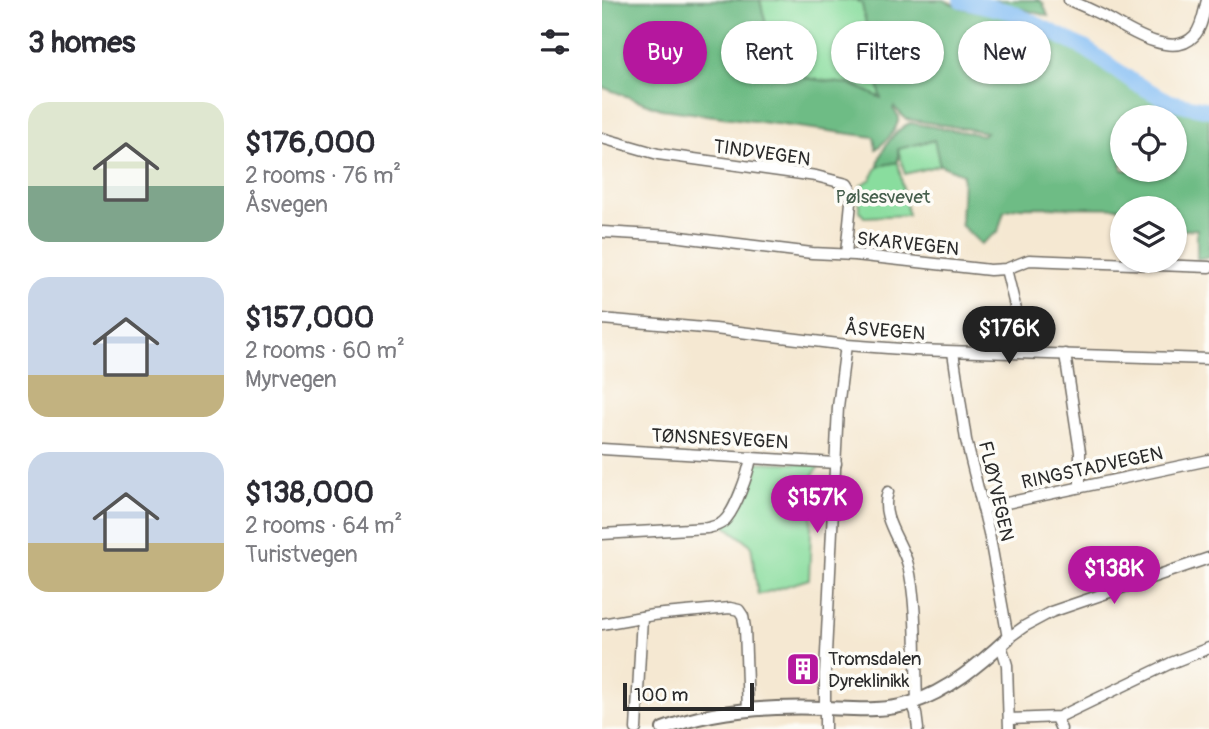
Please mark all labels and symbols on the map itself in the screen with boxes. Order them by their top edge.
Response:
street label: TINDVEGEN [712,134,812,172]
park label: Pølsesvevet [835,185,931,209]
street label: SKARVEGEN [856,227,960,261]
pin: $176K [960,306,1058,366]
street label: ÅSVEGEN [844,316,926,346]
street label: TØNSNESVEGEN [651,423,789,455]
street label: FLØYVEGEN [973,439,1019,544]
street label: RINGSTADVEGEN [1019,441,1165,495]
pin: $157K [768,476,866,535]
pin: $138K [1065,546,1163,606]
place label: Tromsdalen Dyreklinikk [828,647,922,693]
building icon: Tromsdalen Dyreklinikk [784,650,822,688]
scale bar [623,680,754,712]

